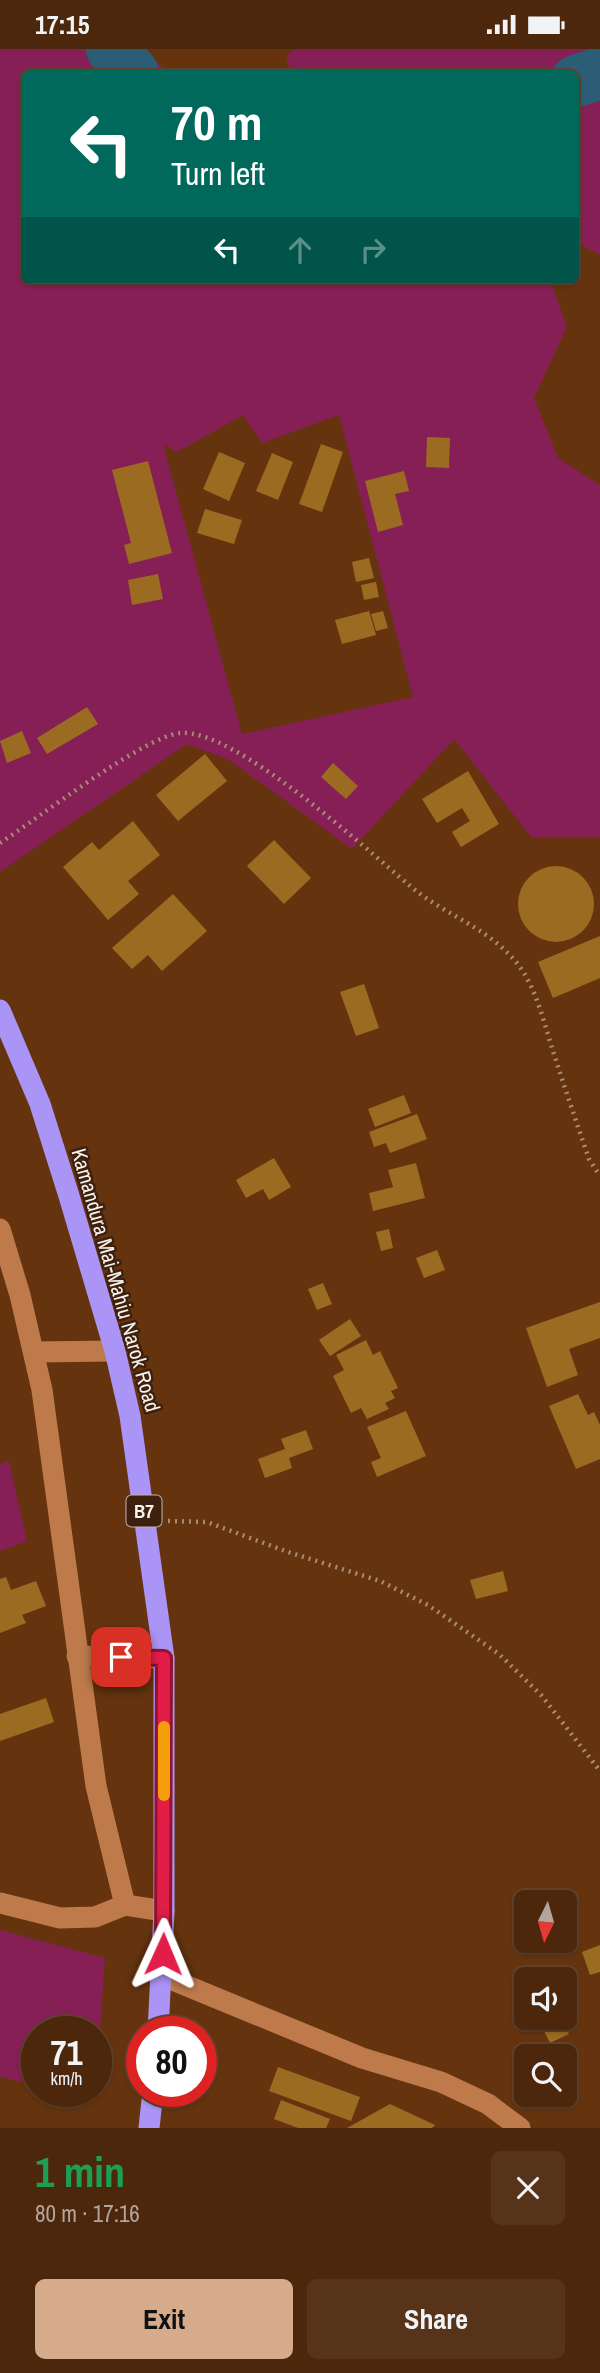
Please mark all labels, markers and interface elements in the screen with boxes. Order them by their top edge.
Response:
text: 17:15 [35,7,90,42]
text: 70 m [171,89,263,155]
icon: left [56,98,147,189]
text: Turn left [171,152,265,195]
icon: left [208,231,246,269]
icon: ahead [281,231,319,269]
icon: right [354,231,392,269]
street label: Kamandura Mai-Mahiu Narok Road [64,1145,168,1415]
road number: B7 [127,1495,162,1527]
pin [91,1627,151,1687]
icon: arrive [102,1638,140,1676]
north arrow [514,1890,578,1953]
map controls [514,1890,577,2107]
position arrow [126,1917,200,1991]
button: sound [514,1967,577,2030]
speed limit sign: 80 [126,2016,217,2107]
text: 71 [51,2029,82,2076]
button: search [514,2044,577,2107]
text: km/h [51,2066,83,2091]
text: 1 min [35,2144,125,2200]
button: close [491,2151,565,2225]
text: 80 m · 17:16 [35,2198,140,2229]
button: Exit [35,2279,293,2359]
button: Share [307,2279,565,2359]

